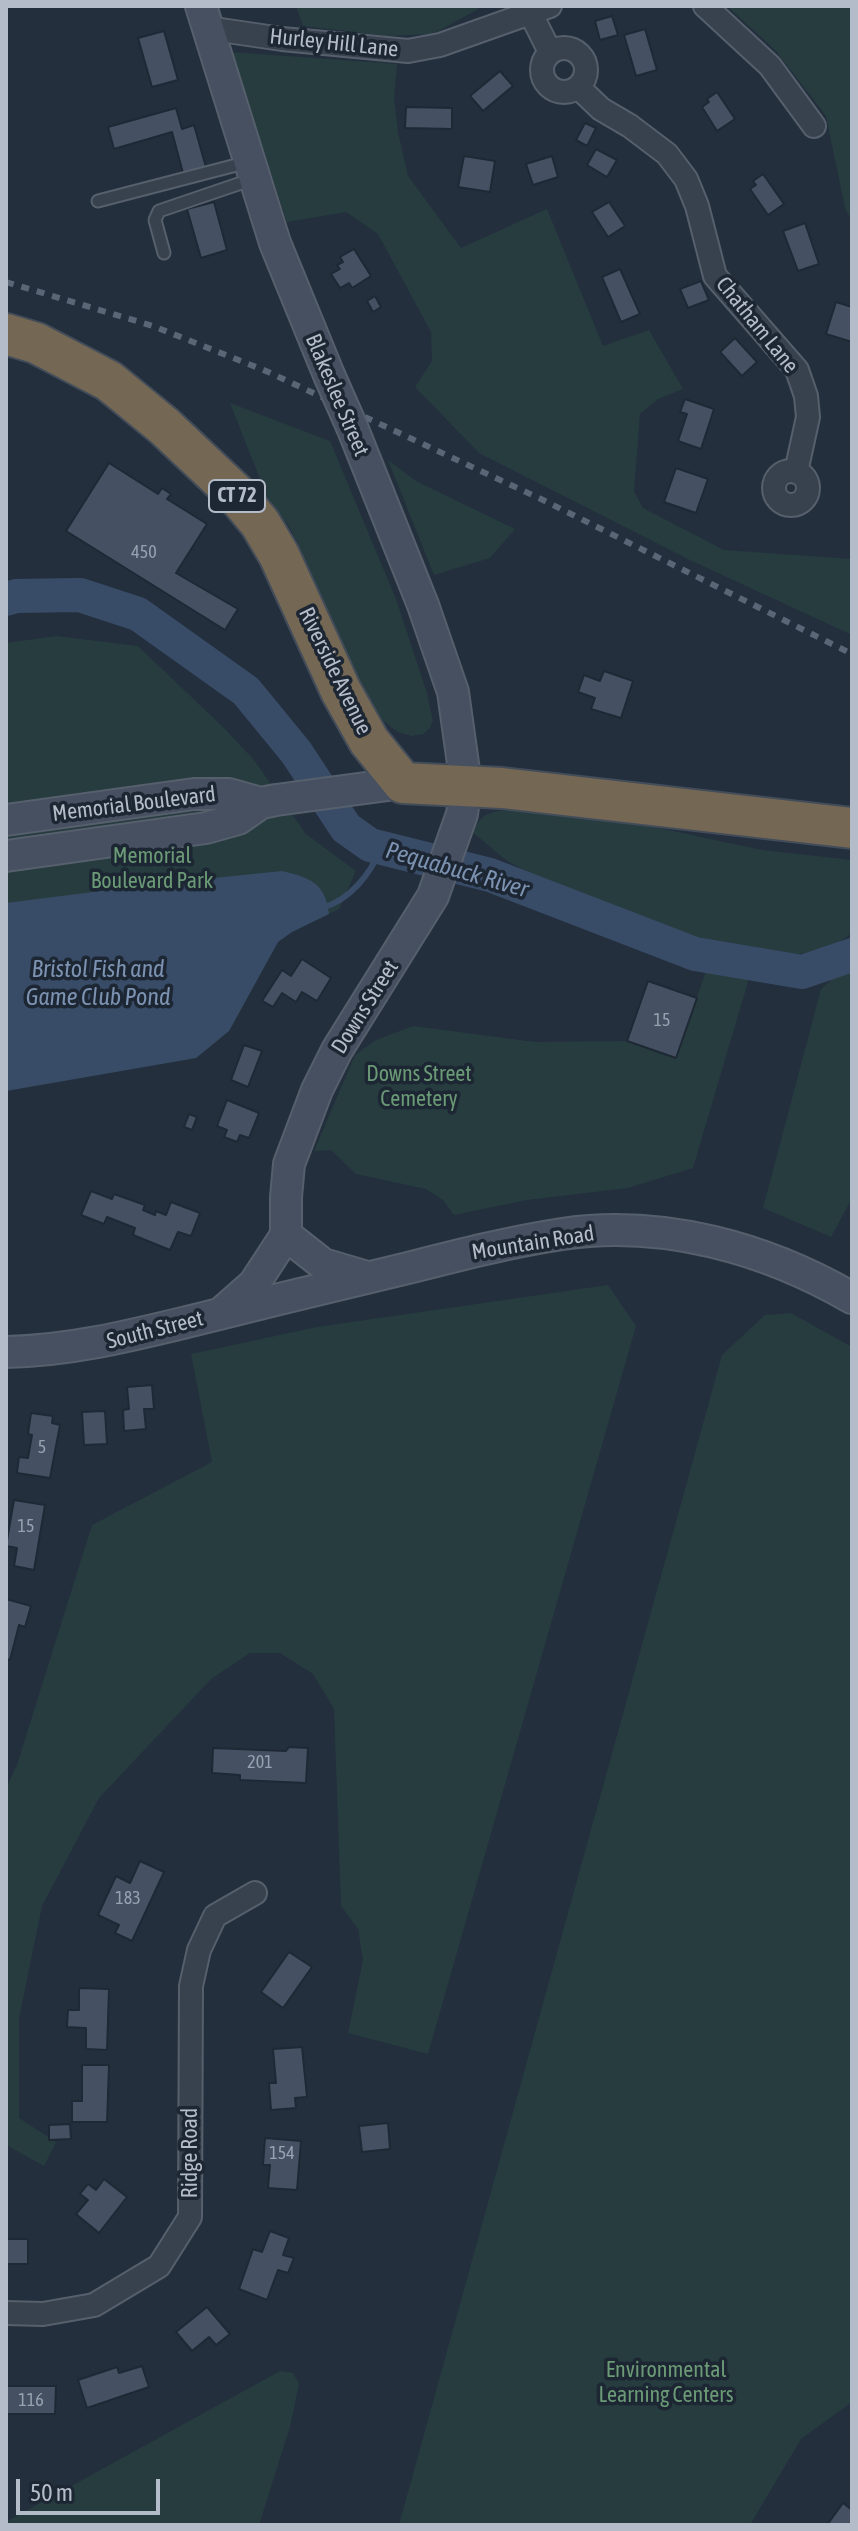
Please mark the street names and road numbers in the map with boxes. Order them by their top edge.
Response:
street label: Hurley Hill Lane [268,23,400,63]
street label: Chatham Lane [710,272,804,378]
street label: Blakeslee Street [299,330,375,460]
road number: CT 72 [209,480,265,512]
street label: Riverside Avenue [293,603,377,739]
street label: Memorial Boulevard [51,781,217,827]
street label: Downs Street [326,955,404,1059]
street label: Mountain Road [470,1220,596,1266]
street label: South Street [104,1305,206,1355]
street label: Ridge Road [177,2108,203,2198]

